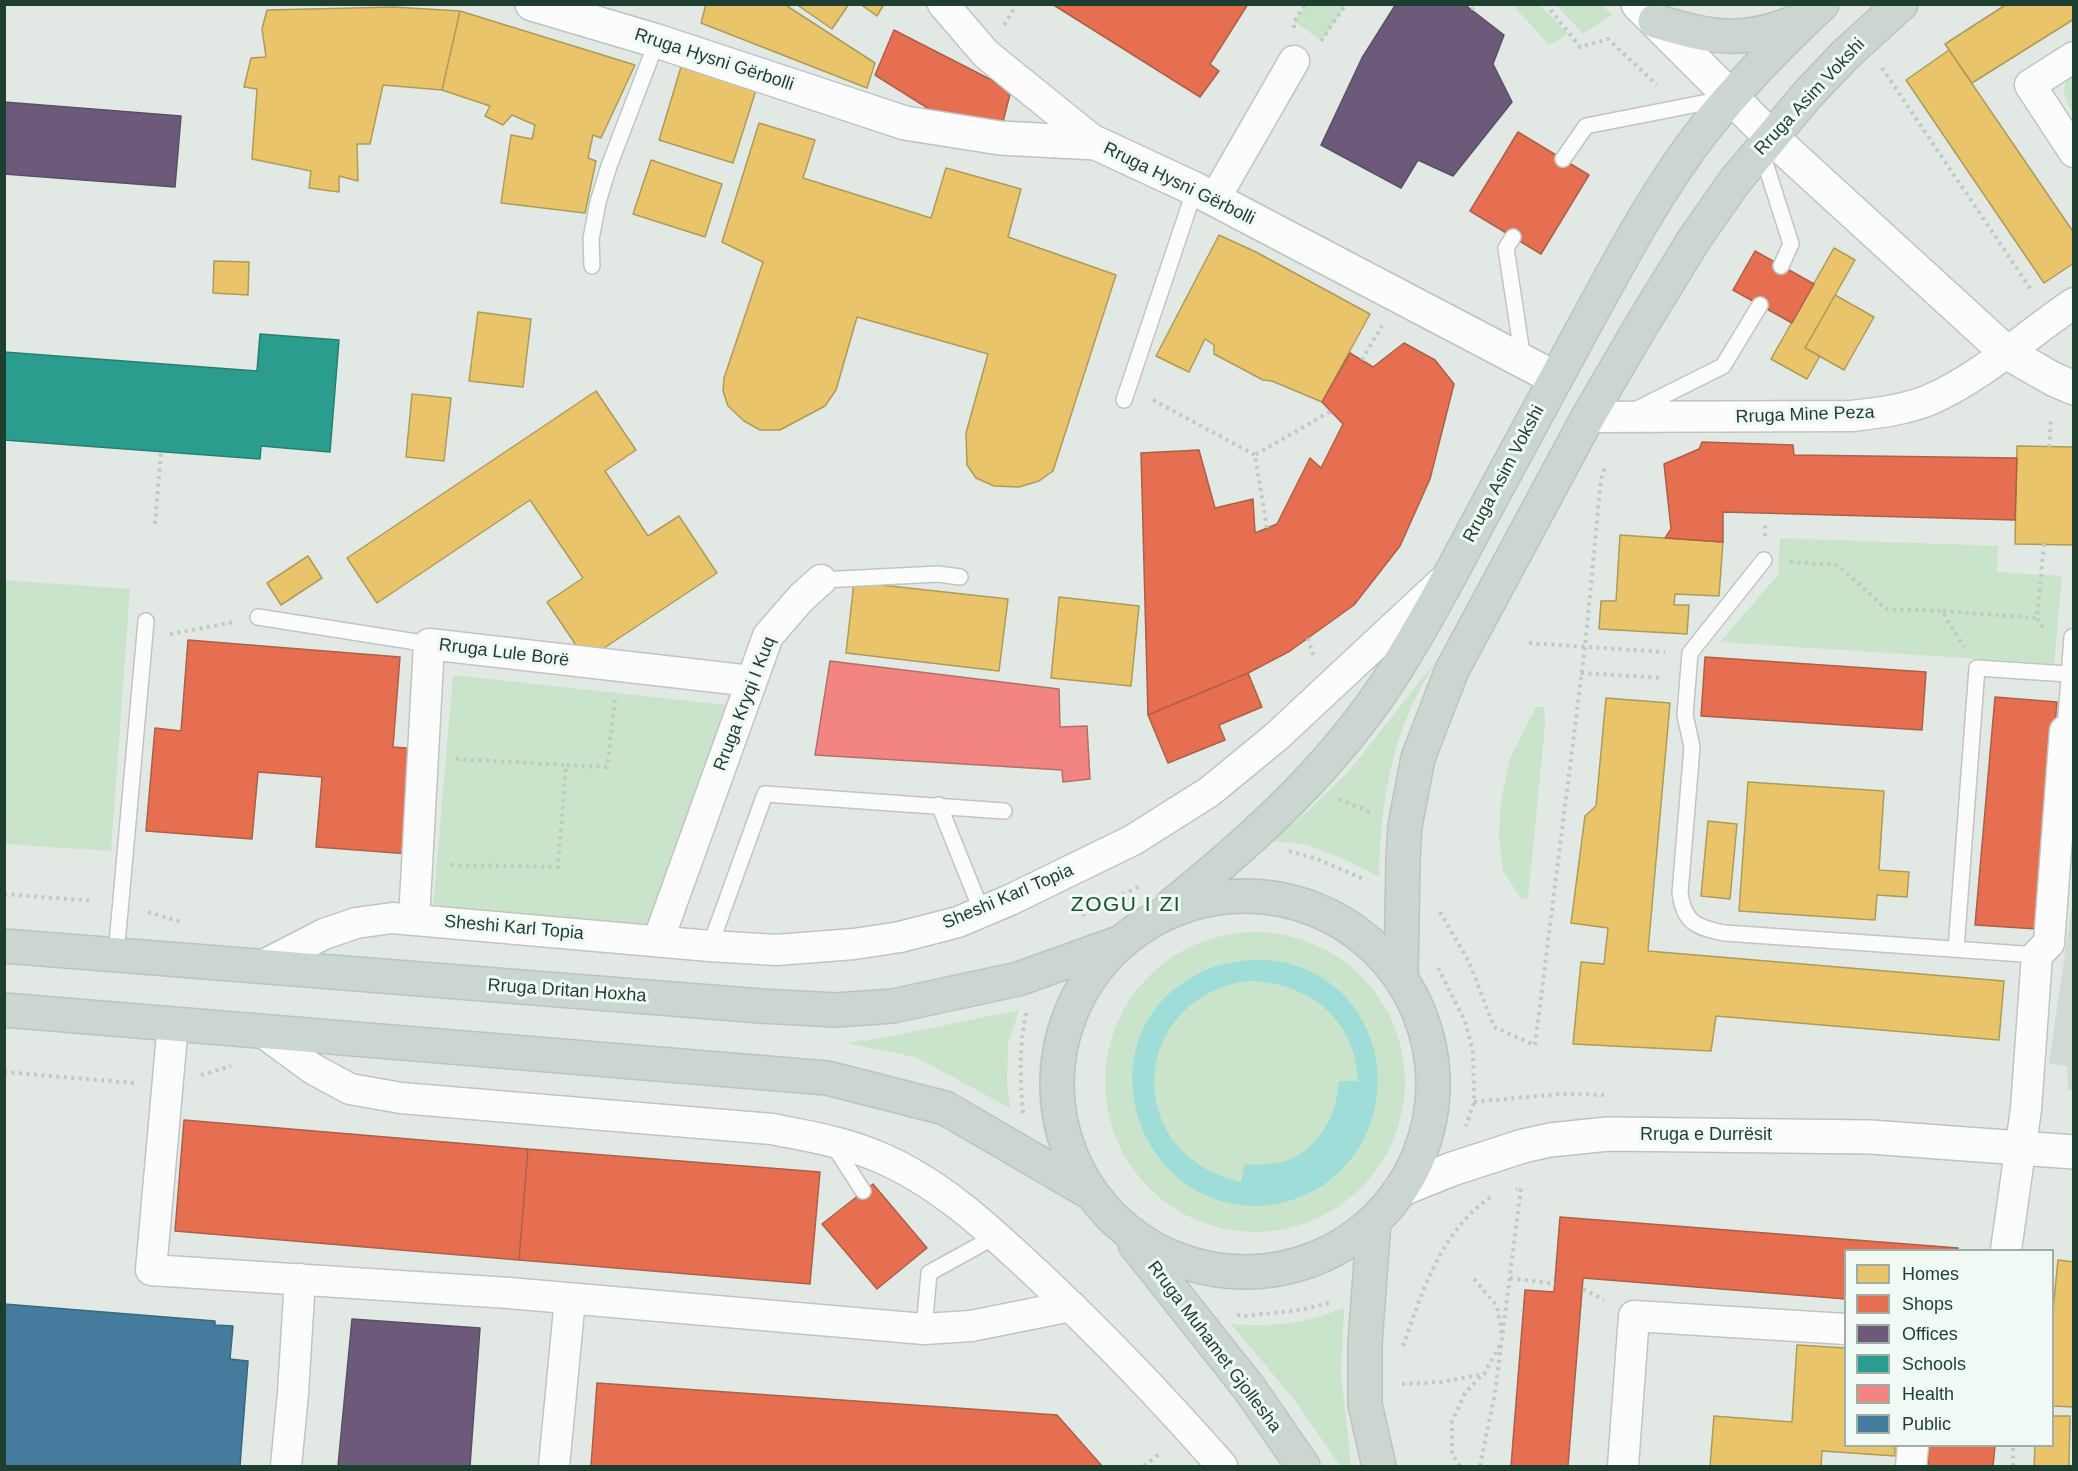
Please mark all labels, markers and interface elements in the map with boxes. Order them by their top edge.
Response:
street label: Rruga Hysni Gërbolli [632,24,796,96]
street label: Rruga Asim Vokshi [1750,34,1870,160]
street label: Rruga Hysni Gërbolli [1100,138,1258,230]
street label: Rruga Asim Vokshi [1459,402,1549,546]
street label: Rruga Mine Peza [1735,402,1875,428]
street label: Rruga Lule Borë [438,634,570,672]
street label: Rruga Kryqi I Kuq [709,634,781,774]
street label: Sheshi Karl Topia [939,860,1077,934]
district label: ZOGU I ZI [1071,892,1181,918]
street label: Sheshi Karl Topia [443,911,585,945]
street label: Rruga Dritan Hoxha [487,975,647,1007]
street label: Rruga e Durrësit [1640,1124,1772,1146]
legend [1844,1249,2054,1447]
street label: Rruga Muhamet Gjollesha [1142,1257,1286,1437]
text: Homes [1902,1264,1959,1284]
text: Shops [1902,1294,1953,1314]
text: Offices [1902,1324,1958,1344]
text: Schools [1902,1354,1966,1374]
text: Health [1902,1384,1954,1404]
text: Public [1902,1414,1951,1434]

